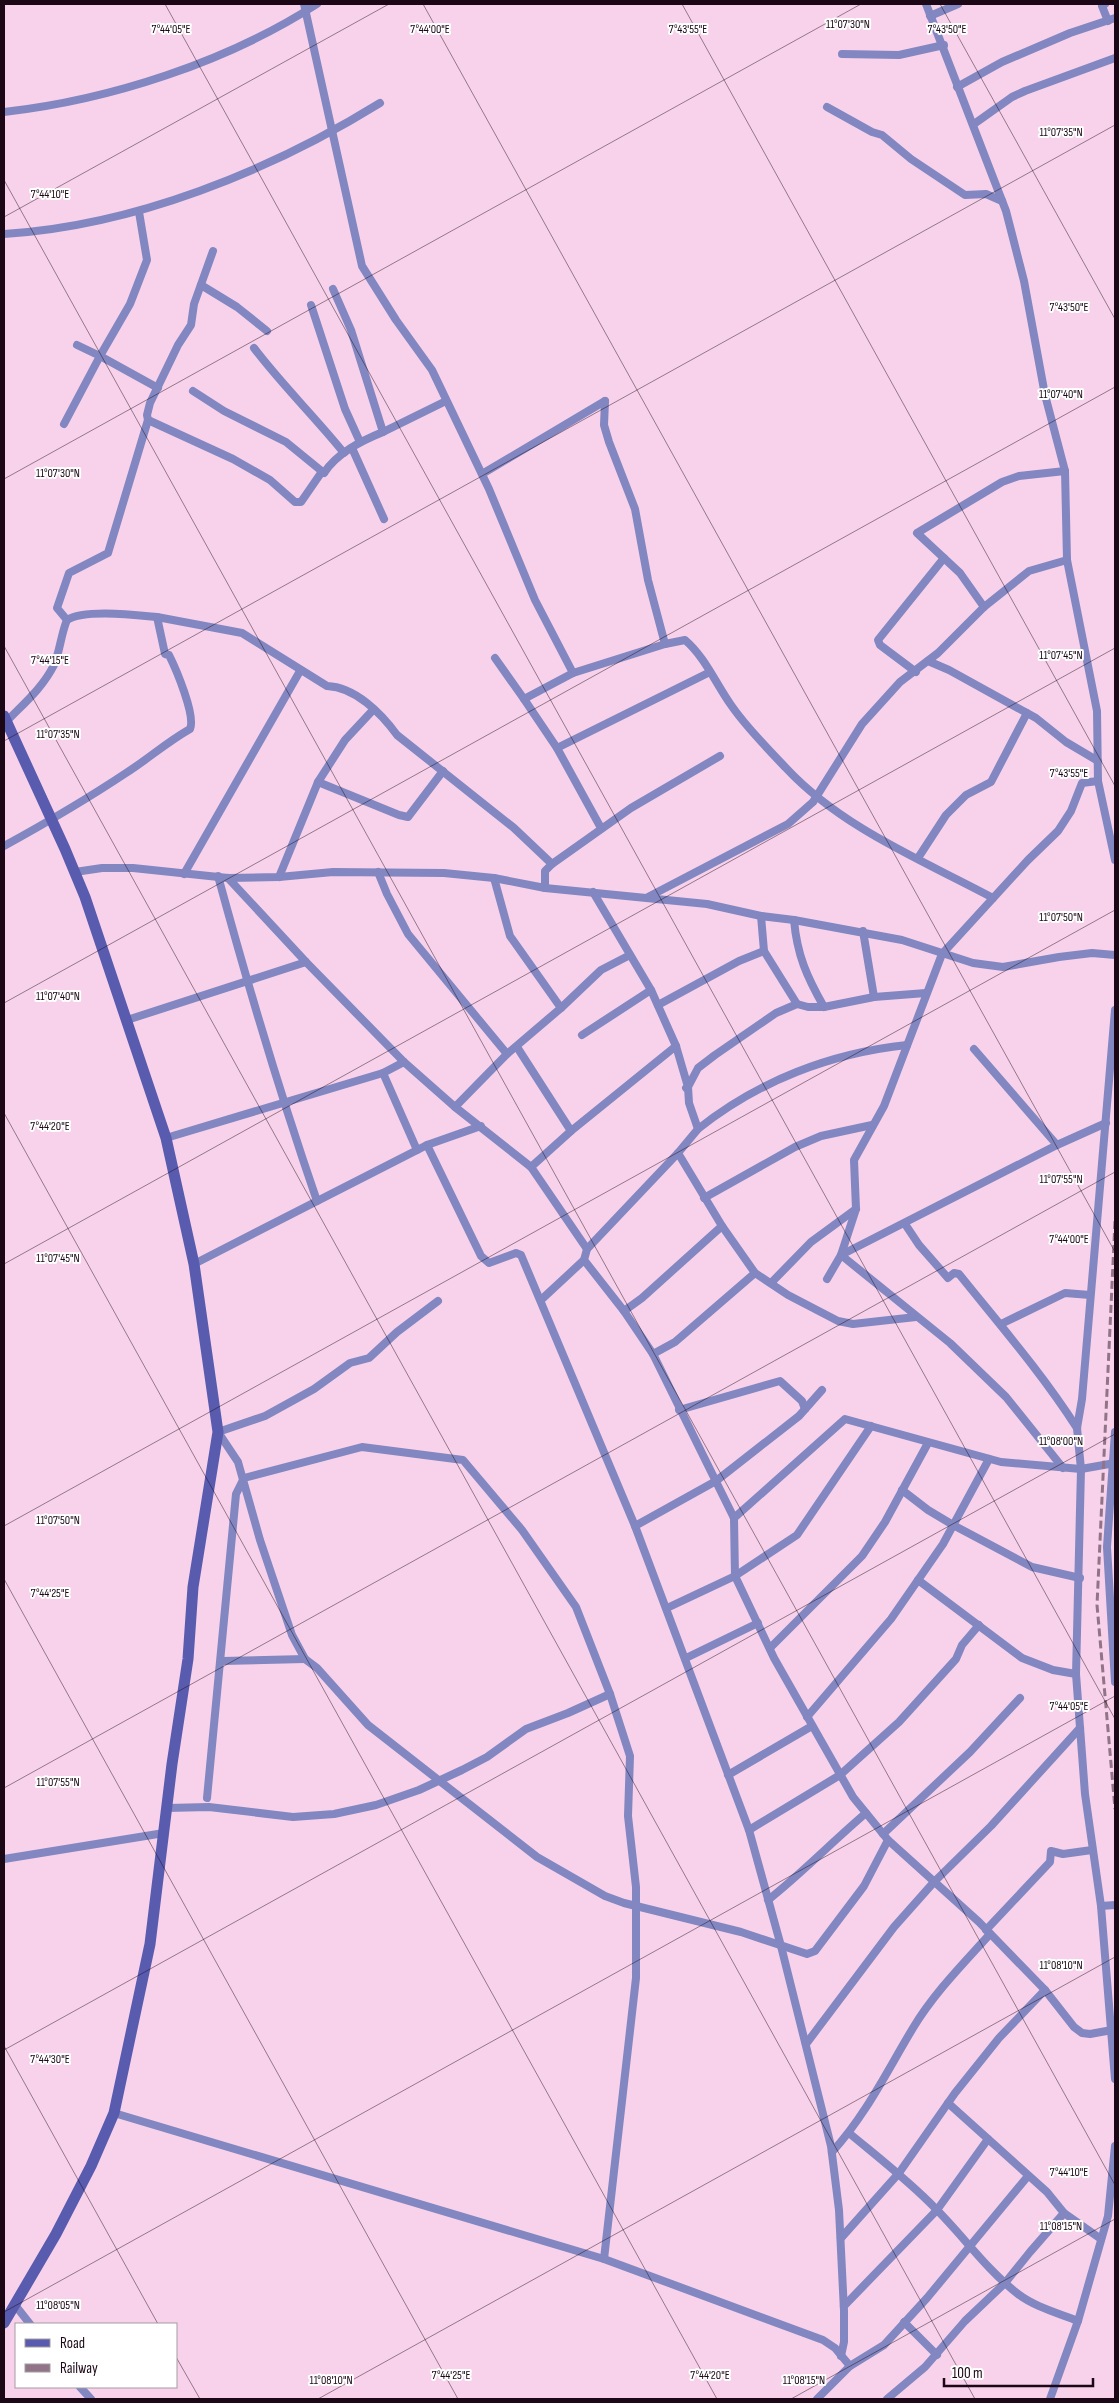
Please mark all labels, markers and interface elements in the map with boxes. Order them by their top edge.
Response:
text: 11°07'30"N [826,17,870,32]
text: 7°44'05"E [151,22,191,37]
text: 7°44'00"E [410,22,450,37]
text: 7°43'55"E [669,22,707,37]
text: 7°43'50"E [927,22,967,37]
text: 11°07'35"N [1039,125,1083,140]
text: 7°44'10"E [31,187,69,202]
text: 7°43'50"E [1049,300,1089,315]
text: 11°07'40"N [1039,387,1083,402]
text: 11°07'30"N [36,466,80,481]
text: 11°07'45"N [1039,648,1083,663]
text: 7°44'15"E [31,653,69,668]
text: 11°07'35"N [36,727,80,742]
text: 7°43'55"E [1050,766,1088,781]
text: 11°07'50"N [1039,910,1083,925]
text: 11°07'40"N [36,989,80,1004]
text: 7°44'20"E [30,1119,70,1134]
text: 11°07'55"N [1039,1172,1083,1187]
text: 7°44'00"E [1049,1232,1089,1247]
text: 11°07'45"N [36,1251,80,1266]
text: 11°08'00"N [1039,1434,1083,1449]
text: 11°07'50"N [36,1513,80,1528]
text: 7°44'25"E [31,1586,69,1601]
text: 7°44'05"E [1049,1699,1089,1714]
text: 11°07'55"N [36,1775,80,1790]
text: 11°08'10"N [1039,1958,1083,1973]
text: 7°44'30"E [30,2052,70,2067]
text: 7°44'10"E [1050,2165,1088,2180]
text: 11°08'15"N [1040,2219,1082,2234]
text: 11°08'05"N [36,2298,80,2313]
legend [15,2323,178,2388]
text: Road [60,2334,85,2353]
scale bar [944,2356,1093,2388]
text: Railway [60,2359,98,2378]
text: 100 m [952,2364,983,2383]
text: 7°44'25"E [432,2368,470,2383]
text: 7°44'20"E [690,2368,730,2383]
text: 11°08'10"N [309,2373,353,2388]
text: 11°08'15"N [783,2373,825,2388]

